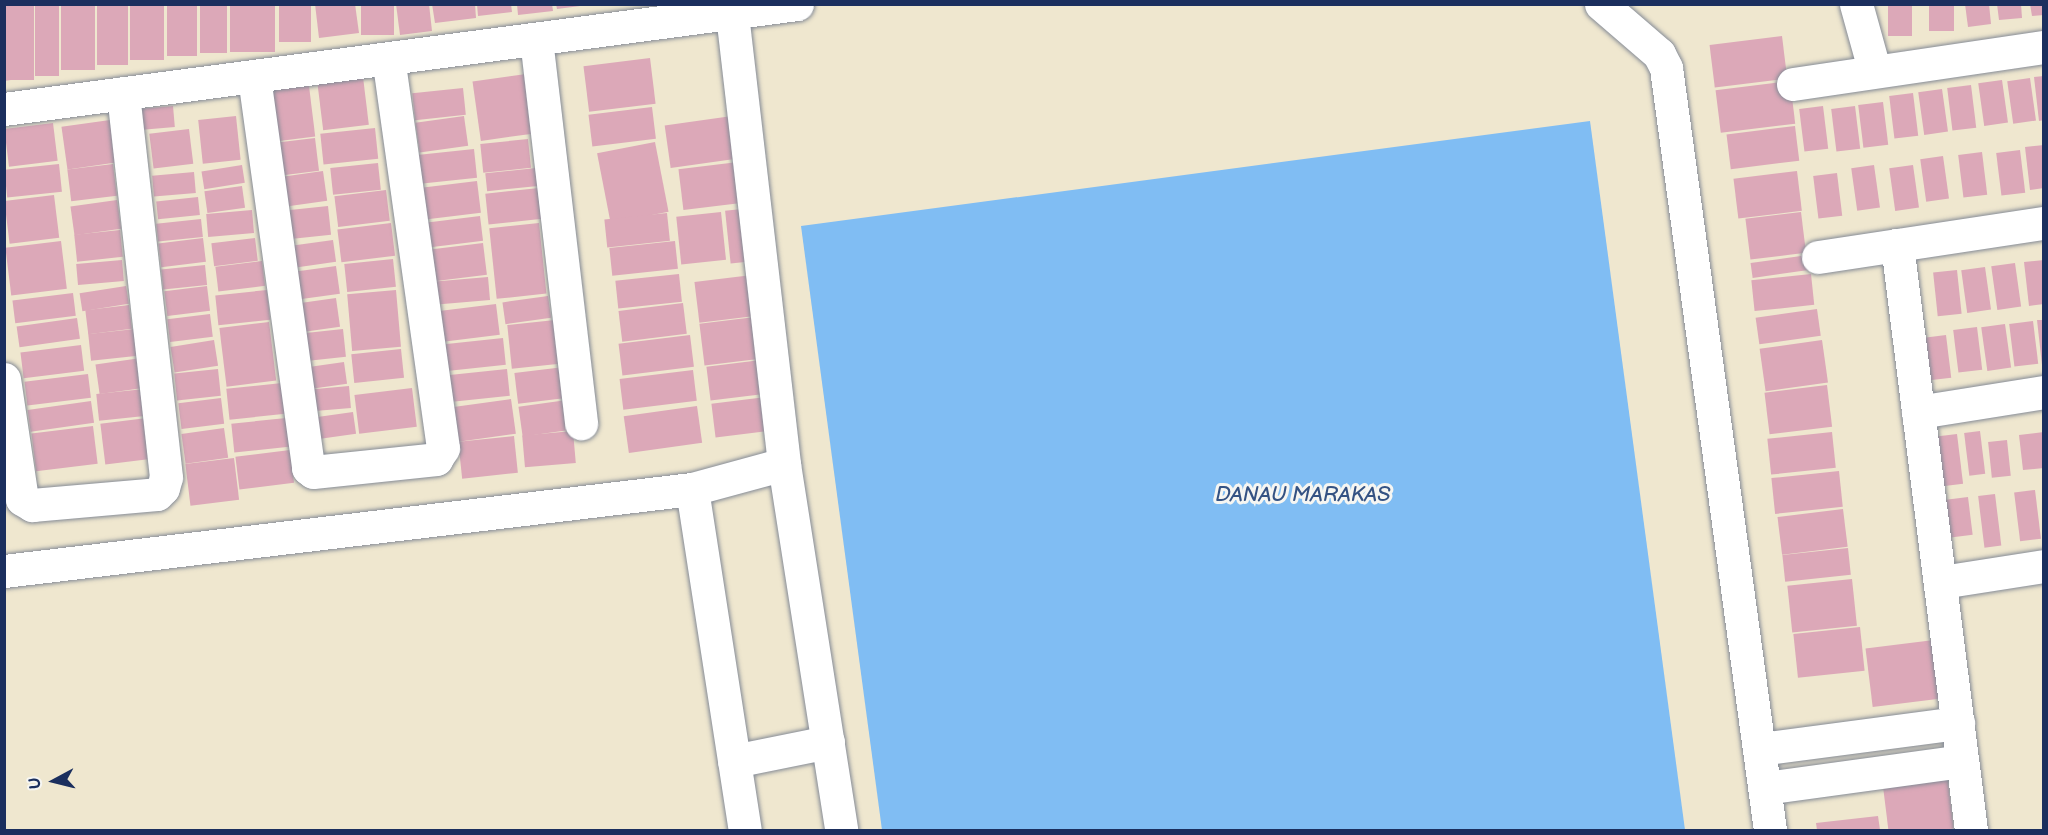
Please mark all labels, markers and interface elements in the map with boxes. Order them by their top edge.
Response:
water label: DANAU MARAKAS [1215,482,1391,508]
north arrow [24,751,84,811]
text: U [26,776,46,790]

